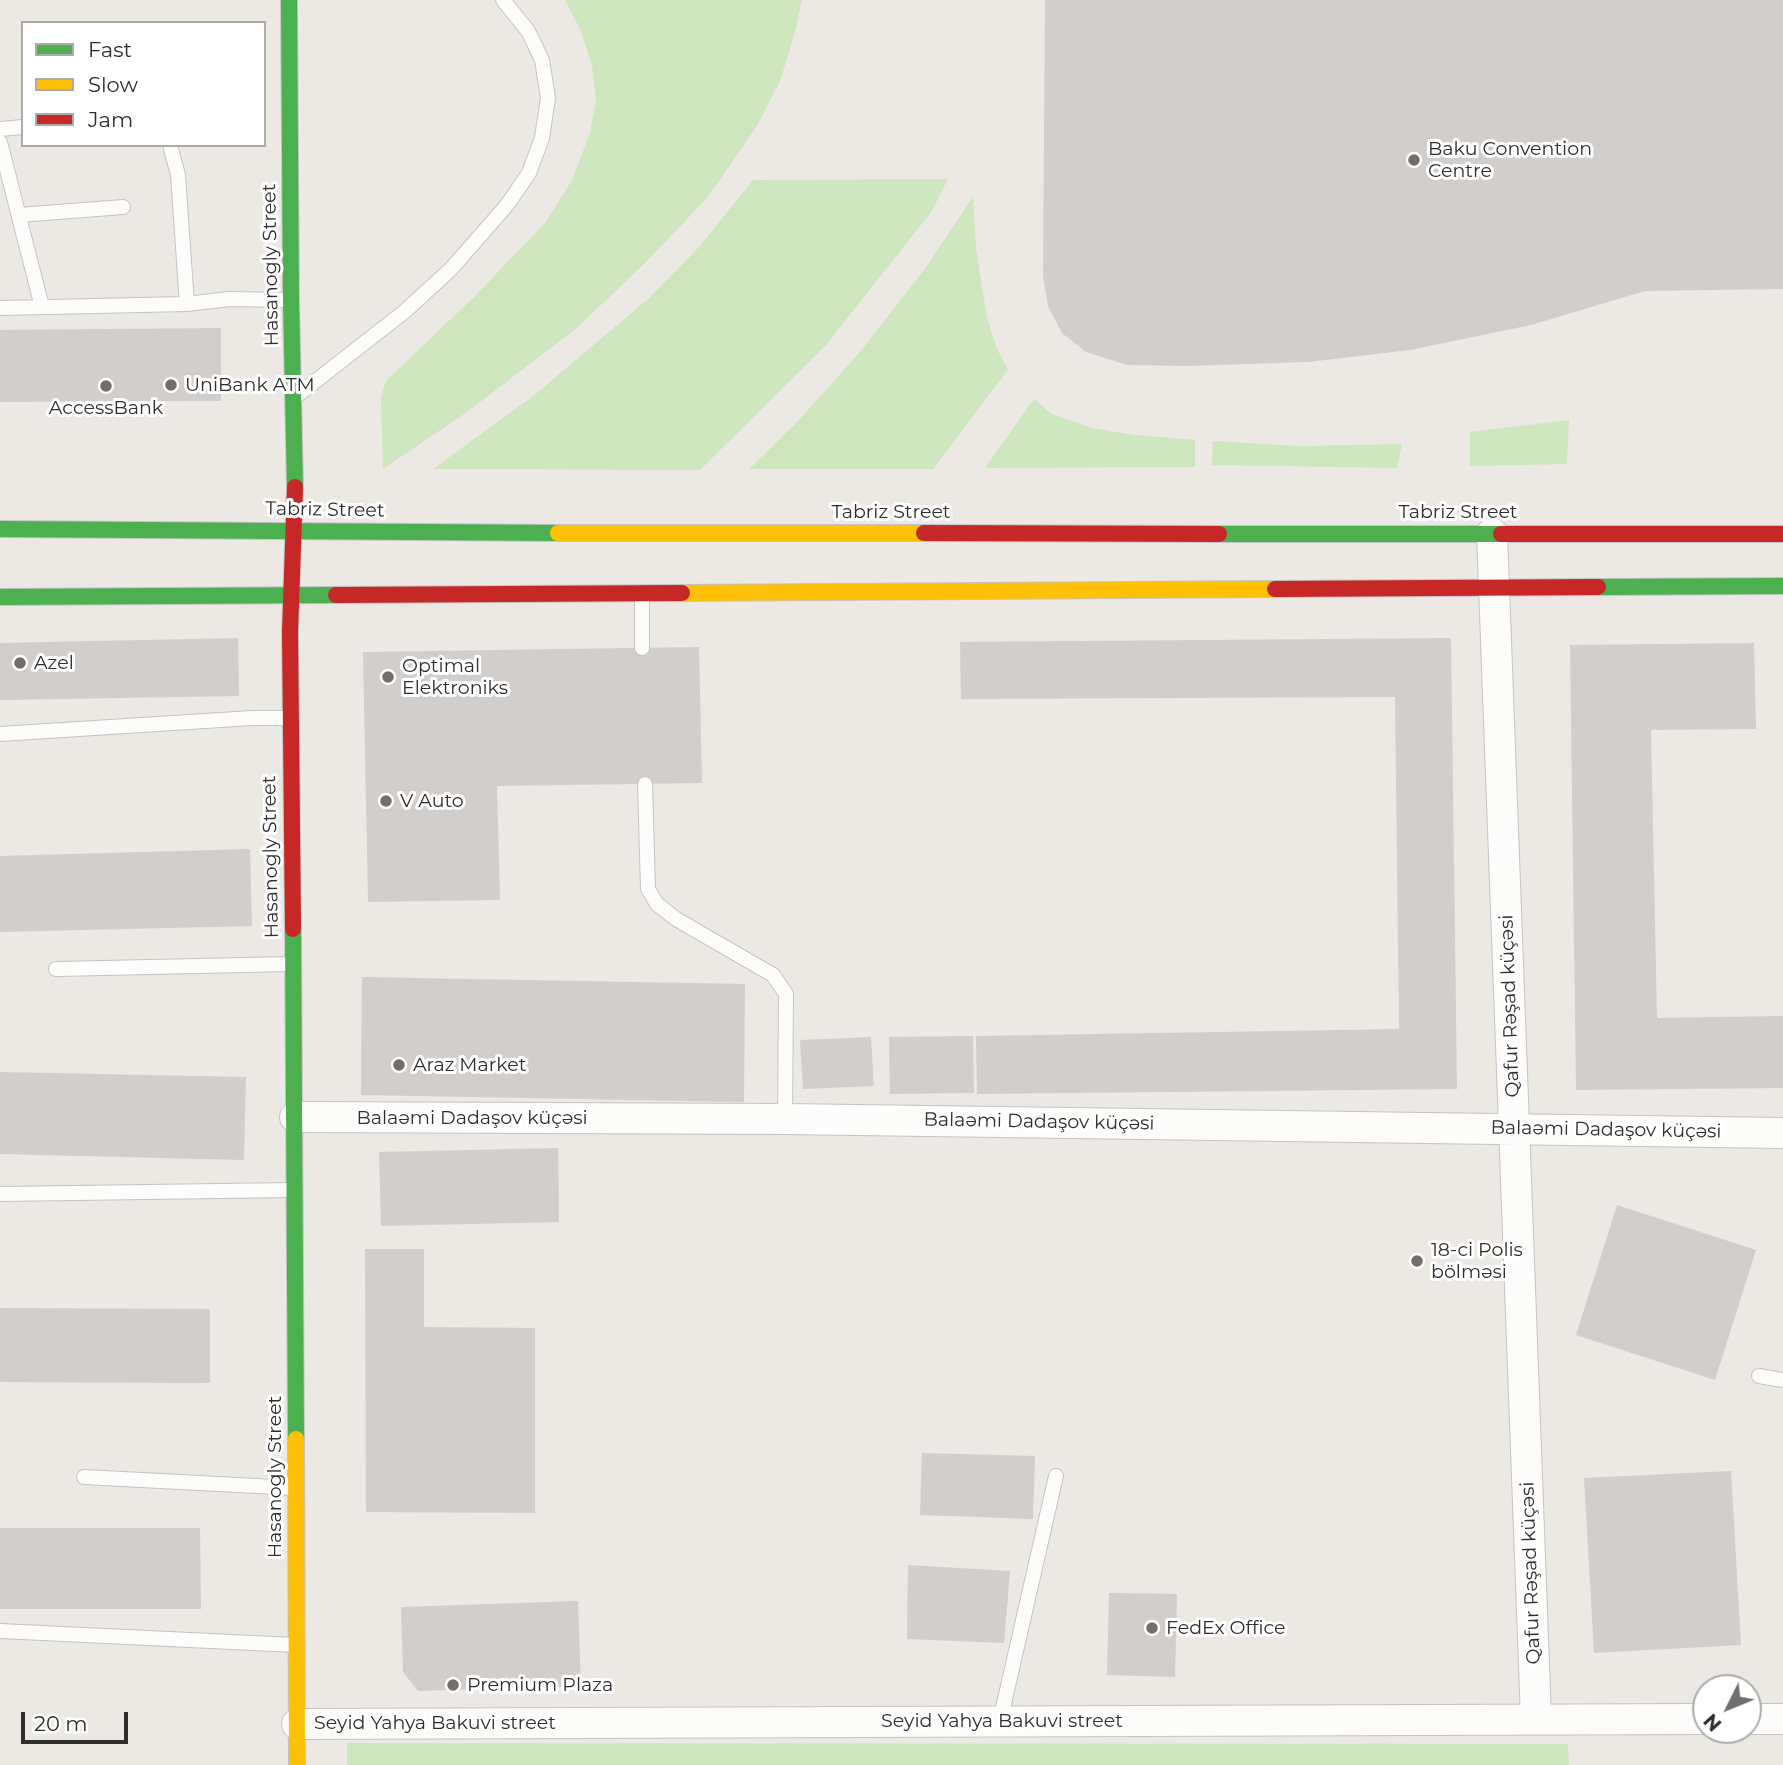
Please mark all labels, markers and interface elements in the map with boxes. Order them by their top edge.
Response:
legend [21,21,266,147]
text: Fast [88,37,132,62]
text: Slow [88,72,138,97]
text: Jam [88,107,133,132]
place label: Baku Convention Centre [1428,138,1592,182]
marker: Baku Convention Centre [1406,152,1422,168]
street label: Hasanogly Street [258,183,284,347]
place label: UniBank ATM [185,374,315,396]
marker: UniBank ATM [163,377,179,393]
marker: AccessBank [98,378,114,394]
place label: AccessBank [49,397,163,419]
street label: Tabriz Street [265,498,385,522]
street label: Tabriz Street [831,501,951,523]
street label: Tabriz Street [1398,501,1518,523]
place label: Azel [34,652,74,674]
marker: Azel [12,655,28,671]
place label: Optimal Elektroniks [402,655,508,699]
marker: Optimal Elektroniks [380,669,396,685]
street label: Hasanogly Street [258,775,284,939]
place label: V Auto [400,790,464,812]
marker: V Auto [378,793,394,809]
street label: Qafur Rəşad küçəsi [1495,914,1525,1098]
place label: Araz Market [413,1054,526,1076]
marker: Araz Market [391,1057,407,1073]
street label: Balaəmi Dadaşov küçəsi [356,1107,588,1129]
street label: Balaəmi Dadaşov küçəsi [923,1109,1155,1135]
street label: Balaəmi Dadaşov küçəsi [1490,1117,1722,1143]
place label: 18-ci Polis bölməsi [1431,1239,1523,1283]
marker: 18-ci Polis bölməsi [1409,1253,1425,1269]
street label: Hasanogly Street [264,1396,286,1558]
street label: Qafur Rəşad küçəsi [1516,1481,1546,1665]
place label: FedEx Office [1166,1617,1286,1639]
marker: FedEx Office [1144,1620,1160,1636]
place label: Premium Plaza [467,1674,613,1696]
north arrow [1692,1674,1762,1744]
marker: Premium Plaza [445,1677,461,1693]
scale bar [24,1698,131,1742]
text: N [1699,1709,1726,1736]
street label: Seyid Yahya Bakuvi street [881,1710,1123,1732]
text: 20 m [34,1711,88,1736]
street label: Seyid Yahya Bakuvi street [314,1712,556,1734]

